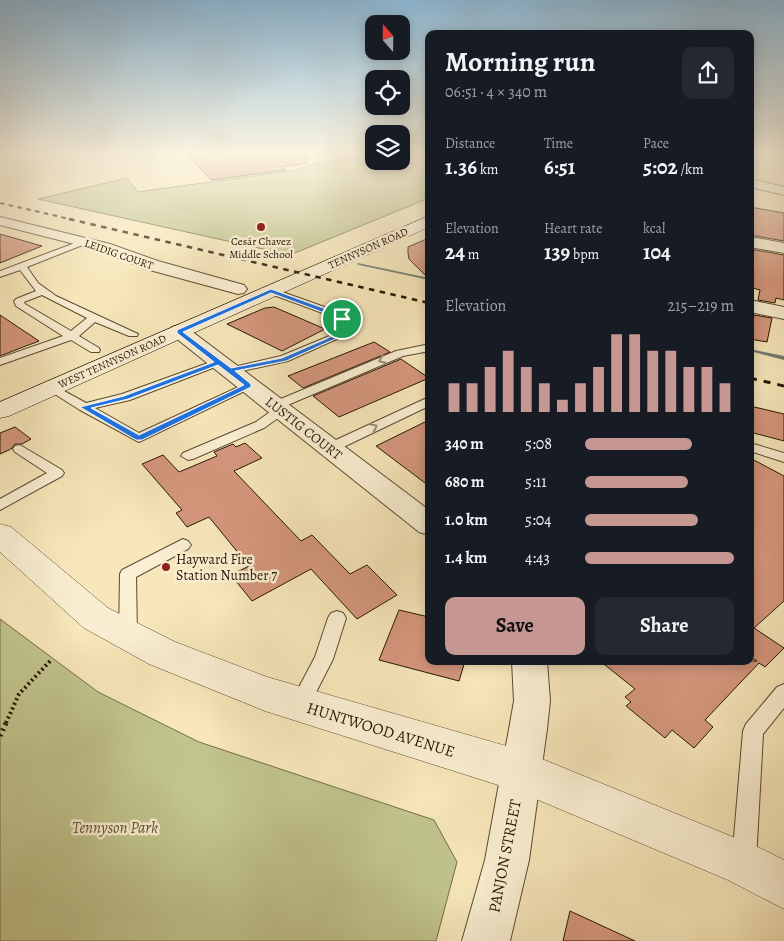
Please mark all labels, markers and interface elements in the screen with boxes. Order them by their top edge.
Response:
north arrow [365,15,410,60]
map controls [365,15,410,170]
text: Morning run [445,43,595,81]
button: share [682,47,734,99]
button: locate [365,70,410,115]
text: 06:51 · 4 × 340 m [445,81,547,103]
button: layers [365,125,410,170]
text: Distance [445,134,495,153]
text: Time [544,134,573,153]
text: Pace [643,134,669,153]
text: 1.36 [445,153,477,181]
text: 6:51 [544,153,575,181]
text: 5:02 [643,153,678,181]
text: km [477,160,499,179]
text: /km [678,160,704,179]
text: Elevation [445,219,499,238]
text: Heart rate [544,219,602,238]
text: kcal [643,219,665,238]
marker: Cesár Chavez Middle School [255,221,267,233]
street label: TENNYSON ROAD [326,224,411,273]
place label: Cesár Chavez Middle School [229,234,293,262]
street label: LEIDIG COURT [83,236,155,273]
text: 24 [445,238,465,266]
text: 139 [544,238,570,266]
text: 104 [643,238,671,266]
text: m [465,245,479,264]
text: bpm [570,245,599,264]
text: Elevation [445,295,506,317]
text: 215–219 m [667,295,734,317]
pin [321,298,363,340]
icon: arrive [328,305,356,333]
street label: WEST TENNYSON ROAD [55,331,169,392]
one-way arrow [378,354,387,365]
street label: LUSTIG COURT [261,392,346,465]
one-way arrow [369,423,378,434]
text: 340 m [445,433,484,455]
text: 5:08 [525,433,552,455]
text: 680 m [445,471,484,493]
text: 5:11 [525,471,547,493]
text: 1.0 km [445,509,488,531]
text: 5:04 [525,509,551,531]
text: 1.4 km [445,547,487,569]
text: 4:43 [525,547,550,569]
place label: Hayward Fire Station Number 7 [176,550,277,585]
marker: Hayward Fire Station Number 7 [160,561,172,573]
button: Save [445,597,585,655]
button: Share [595,597,734,655]
street label: HUNTWOOD AVENUE [304,697,457,763]
street label: PANJON STREET [483,797,527,915]
park label: Tennyson Park [72,817,158,839]

